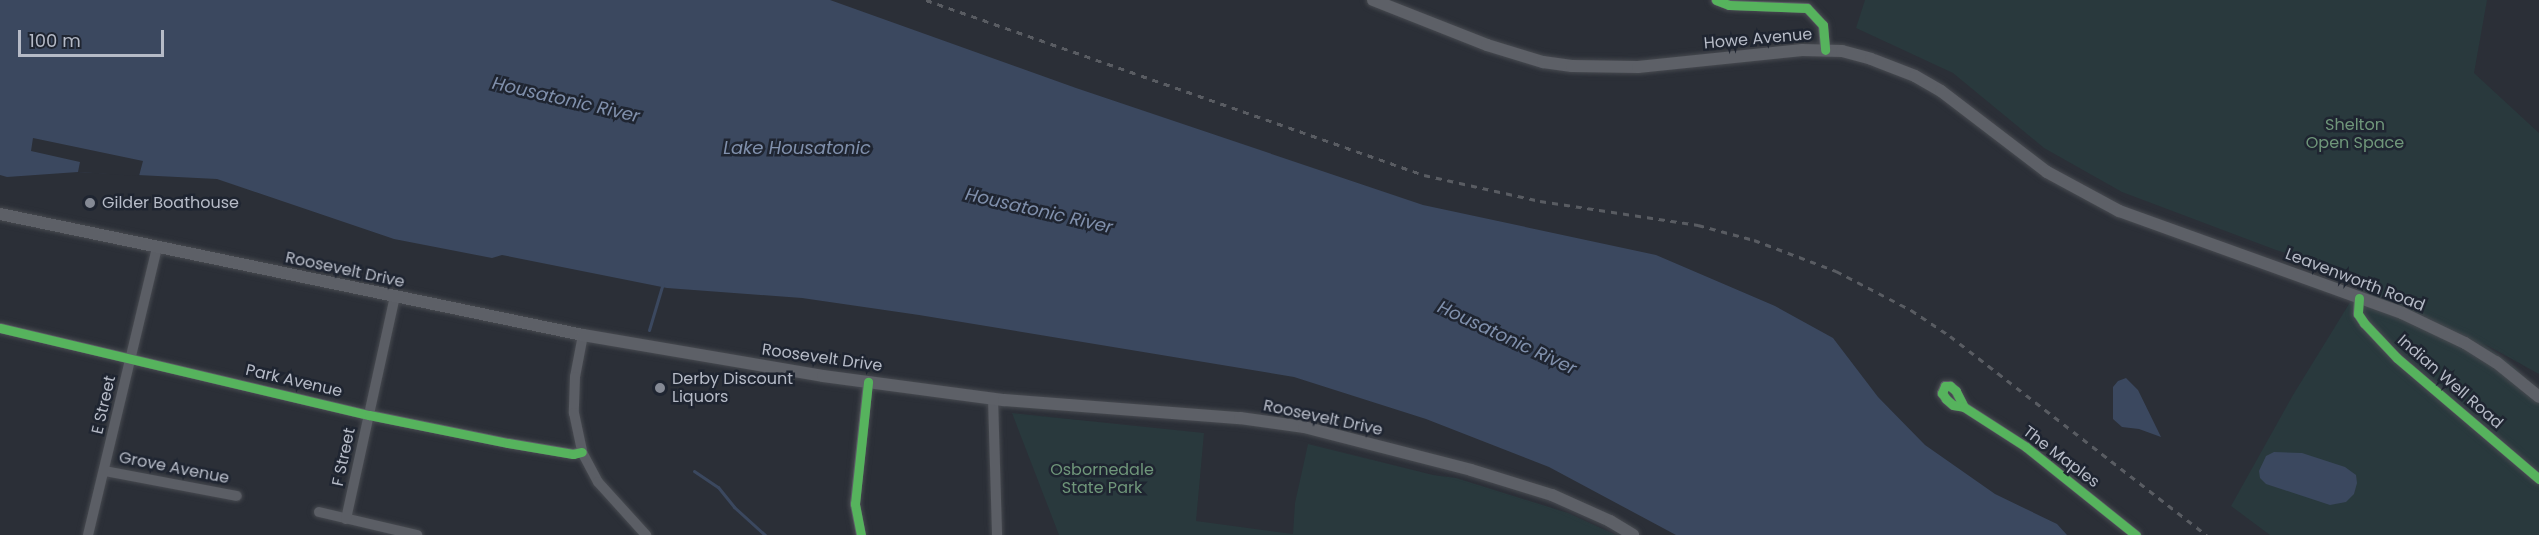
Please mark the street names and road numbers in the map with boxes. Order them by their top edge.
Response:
street label: Howe Avenue [1703,25,1813,53]
street label: Leavenworth Road [2282,245,2428,315]
street label: Roosevelt Drive [284,248,406,292]
street label: Indian Well Road [2393,331,2507,433]
street label: Roosevelt Drive [760,340,884,376]
street label: Park Avenue [244,361,344,401]
street label: E Street [88,374,120,436]
street label: Roosevelt Drive [1262,396,1384,440]
street label: The Maples [2019,422,2103,492]
street label: F Street [328,426,360,488]
street label: Grove Avenue [117,448,231,488]

